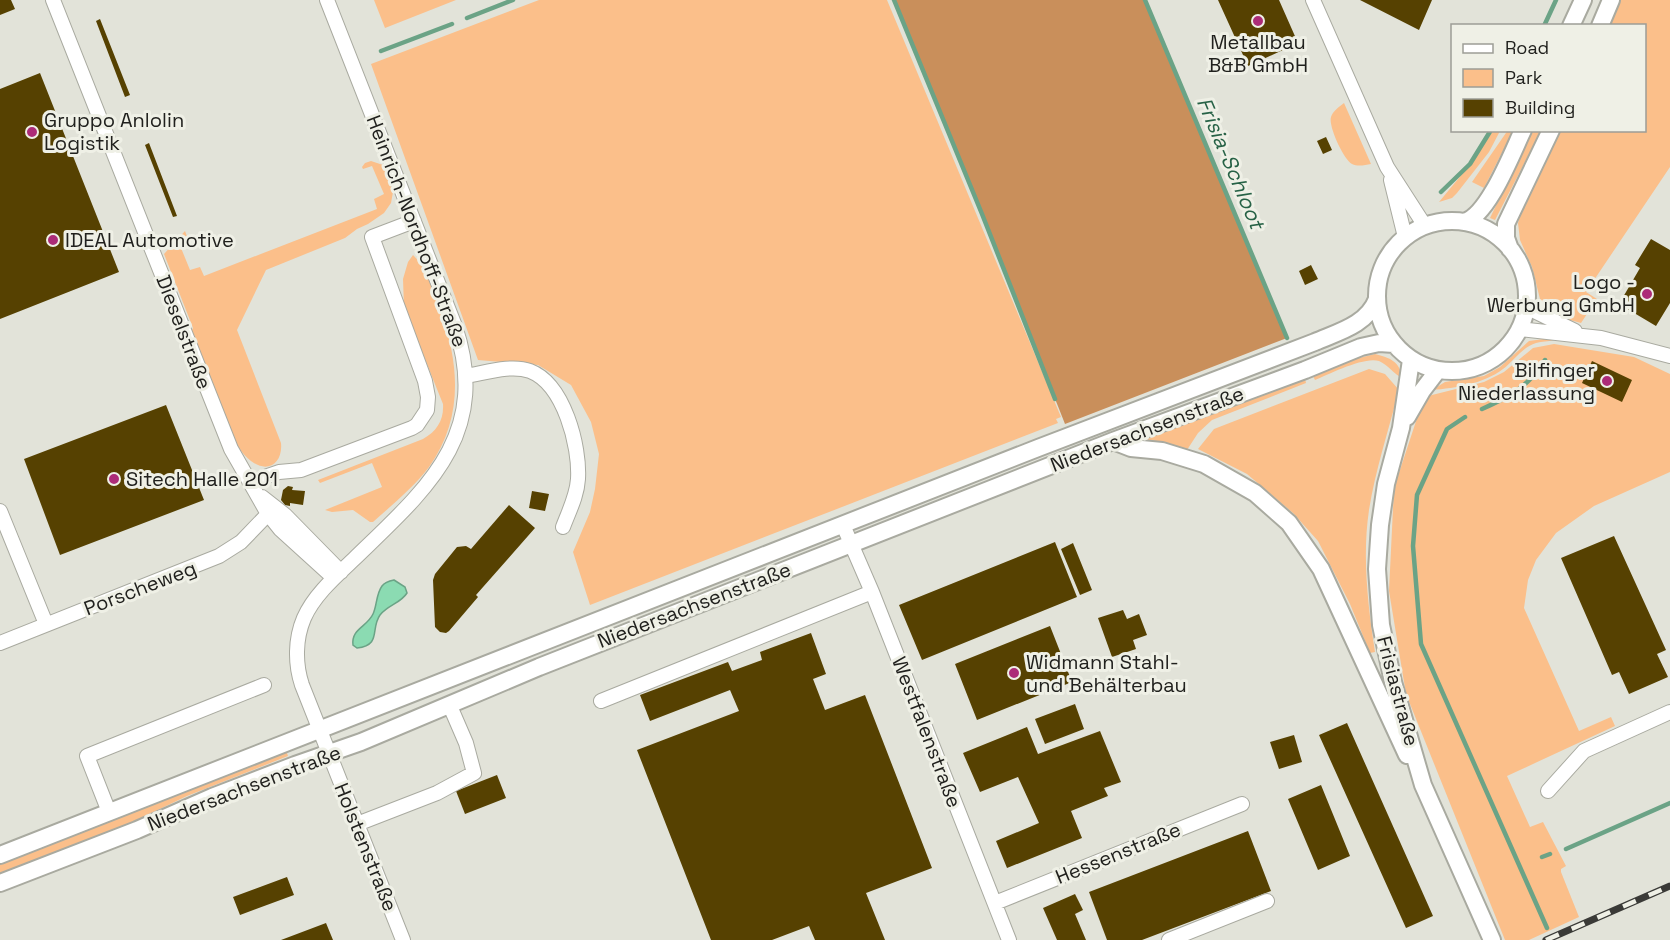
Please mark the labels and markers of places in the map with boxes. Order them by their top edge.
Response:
marker: Metallbau B&B GmbH [1251,14,1265,28]
place label: Metallbau B&B GmbH [1208,29,1308,78]
place label: Gruppo Anlolin Logistik [44,107,184,156]
marker: Gruppo Anlolin Logistik [25,125,39,139]
place label: IDEAL Automotive [65,227,234,253]
marker: IDEAL Automotive [46,233,60,247]
place label: Logo - Werbung GmbH [1487,269,1635,318]
marker: Logo - Werbung GmbH [1640,287,1654,301]
place label: Bilfinger Niederlassung [1458,357,1595,406]
marker: Bilfinger Niederlassung [1600,374,1614,388]
place label: Sitech Halle 201 [126,466,278,492]
marker: Sitech Halle 201 [107,472,121,486]
place label: Widmann Stahl- und Behälterbau [1026,649,1187,698]
marker: Widmann Stahl- und Behälterbau [1007,666,1021,680]

